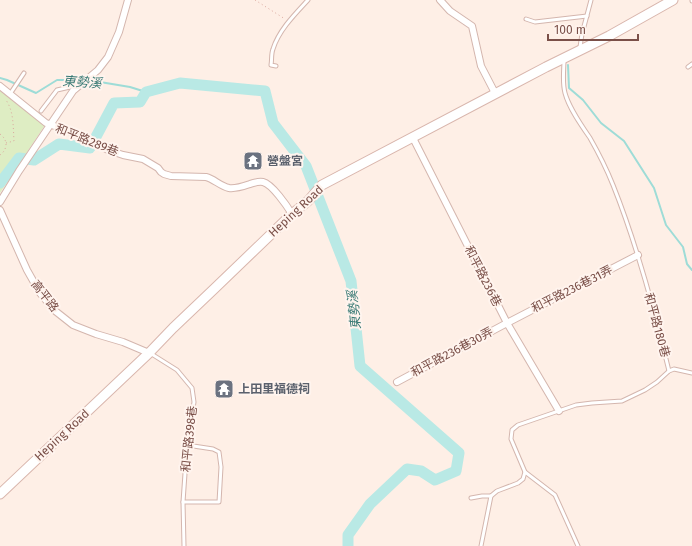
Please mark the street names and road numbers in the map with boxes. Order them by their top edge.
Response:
street label: 和平路289巷 [53,121,121,159]
street label: Heping Road [266,182,326,240]
street label: 和平路236巷 [462,243,504,309]
street label: 和平路236巷31弄 [529,263,615,315]
street label: 高平路 [28,278,62,314]
street label: 和平路180巷 [642,291,672,359]
street label: 和平路236巷30弄 [409,324,495,380]
street label: 和平路398巷 [179,405,199,473]
street label: Heping Road [32,406,92,464]

